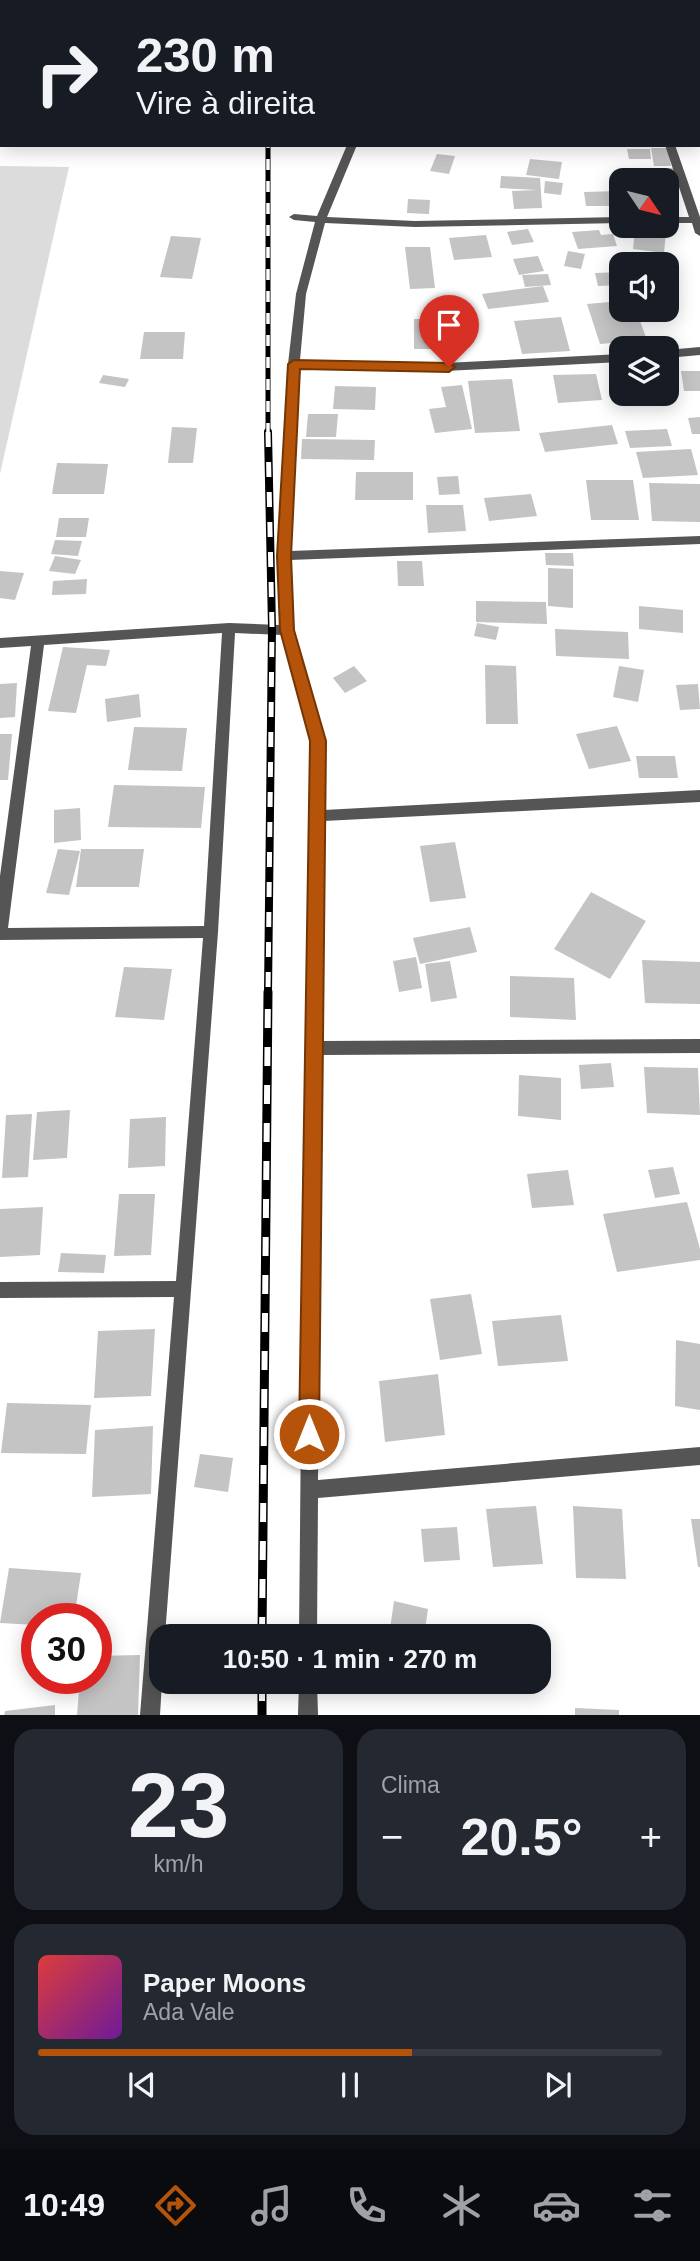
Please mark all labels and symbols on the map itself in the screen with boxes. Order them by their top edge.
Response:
north arrow [609,168,679,238]
pin [419,295,479,367]
position arrow [272,1397,346,1471]
speed limit sign: 30 [21,1603,112,1694]

